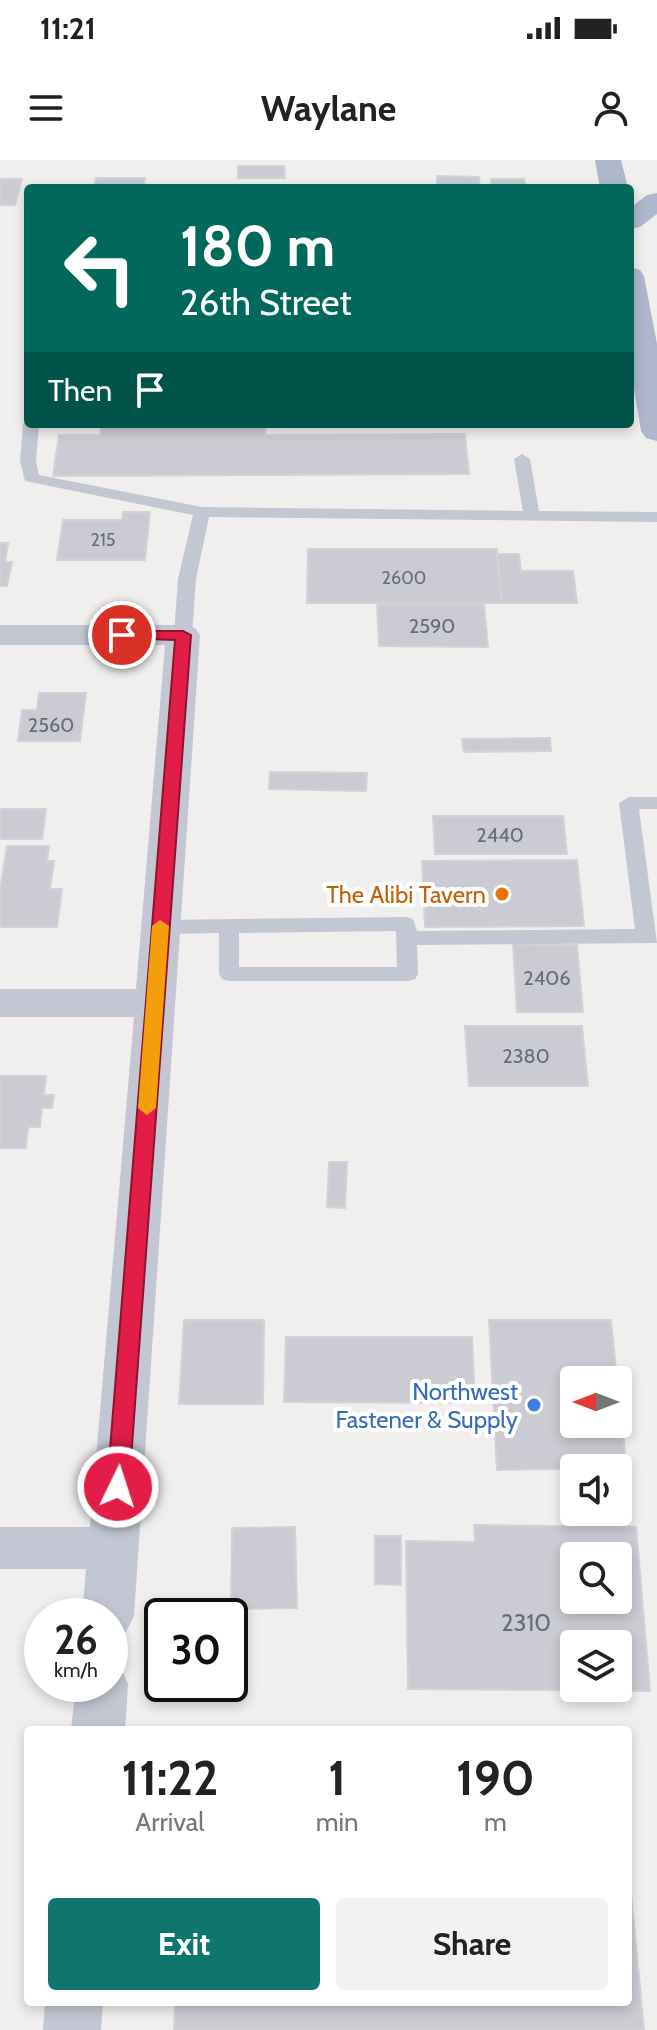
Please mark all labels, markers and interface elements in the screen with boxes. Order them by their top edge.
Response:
text: 11:21 [40,10,96,47]
icon: menu [24,86,68,130]
text: Waylane [261,86,396,130]
icon: person [589,86,633,130]
text: 180 m [180,212,335,280]
icon: left [48,216,152,320]
text: 26th Street [180,280,352,324]
icon: arrive [128,368,172,412]
text: Then [48,372,112,409]
house number: 215 [90,529,116,551]
house number: 2600 [382,567,426,589]
pin [88,601,156,669]
icon: arrive [100,613,144,657]
house number: 2590 [409,614,455,638]
house number: 2560 [28,713,74,737]
house number: 2440 [476,823,524,847]
place label: The Alibi Tavern [326,880,486,909]
marker: The Alibi Tavern [493,885,511,903]
house number: 2406 [523,966,571,990]
house number: 2380 [502,1044,550,1068]
north arrow [560,1366,632,1438]
map controls [560,1366,632,1702]
place label: Northwest Fastener & Supply [336,1377,518,1434]
marker: Northwest Fastener & Supply [525,1396,543,1414]
position arrow [76,1445,160,1529]
button: sound [560,1454,632,1526]
button: search [560,1542,632,1614]
speed limit sign: 30 [144,1598,248,1702]
house number: 2310 [501,1608,551,1637]
text: 26 [54,1615,98,1664]
button: layers [560,1630,632,1702]
text: km/h [54,1658,98,1682]
text: 11:22 [121,1749,218,1807]
text: 1 [328,1749,346,1807]
text: 190 [456,1749,535,1807]
text: Arrival [135,1806,204,1838]
text: min [316,1806,359,1838]
text: m [484,1806,507,1838]
button: Exit [48,1898,320,1990]
button: Share [336,1898,608,1990]

